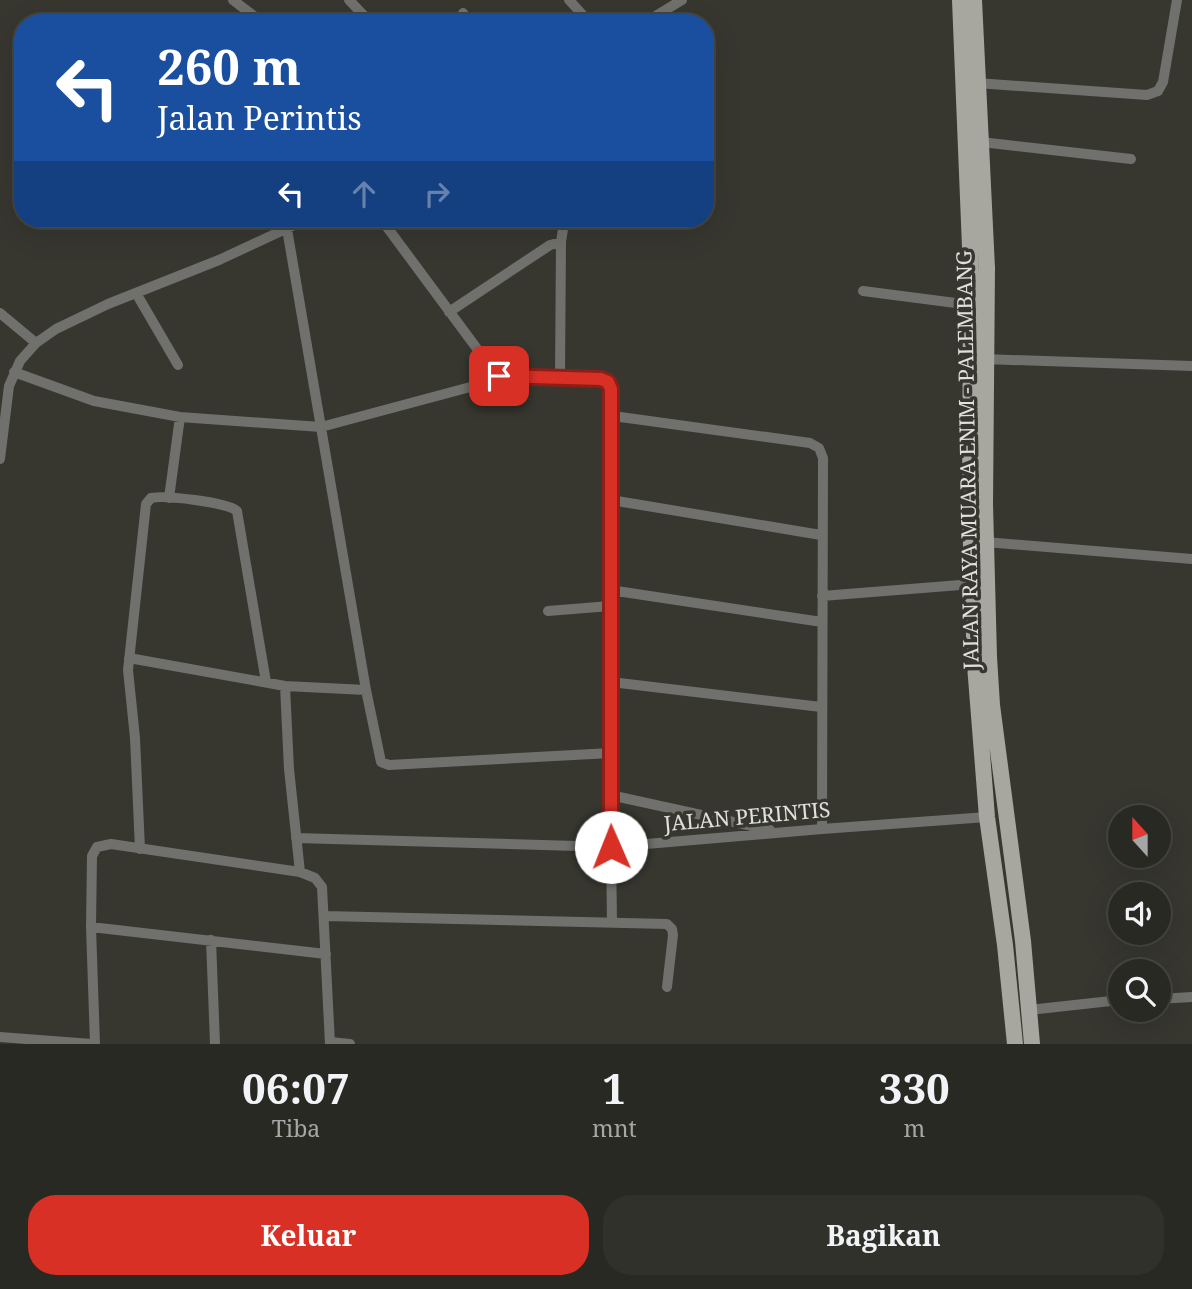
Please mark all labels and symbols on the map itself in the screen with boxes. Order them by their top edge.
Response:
street label: JALAN RAYA MUARA ENIM - PALEMBANG [949,250,985,671]
pin [469,346,529,406]
street label: JALAN PERINTIS [662,795,831,837]
north arrow [1108,805,1171,868]
position arrow [574,810,648,884]

